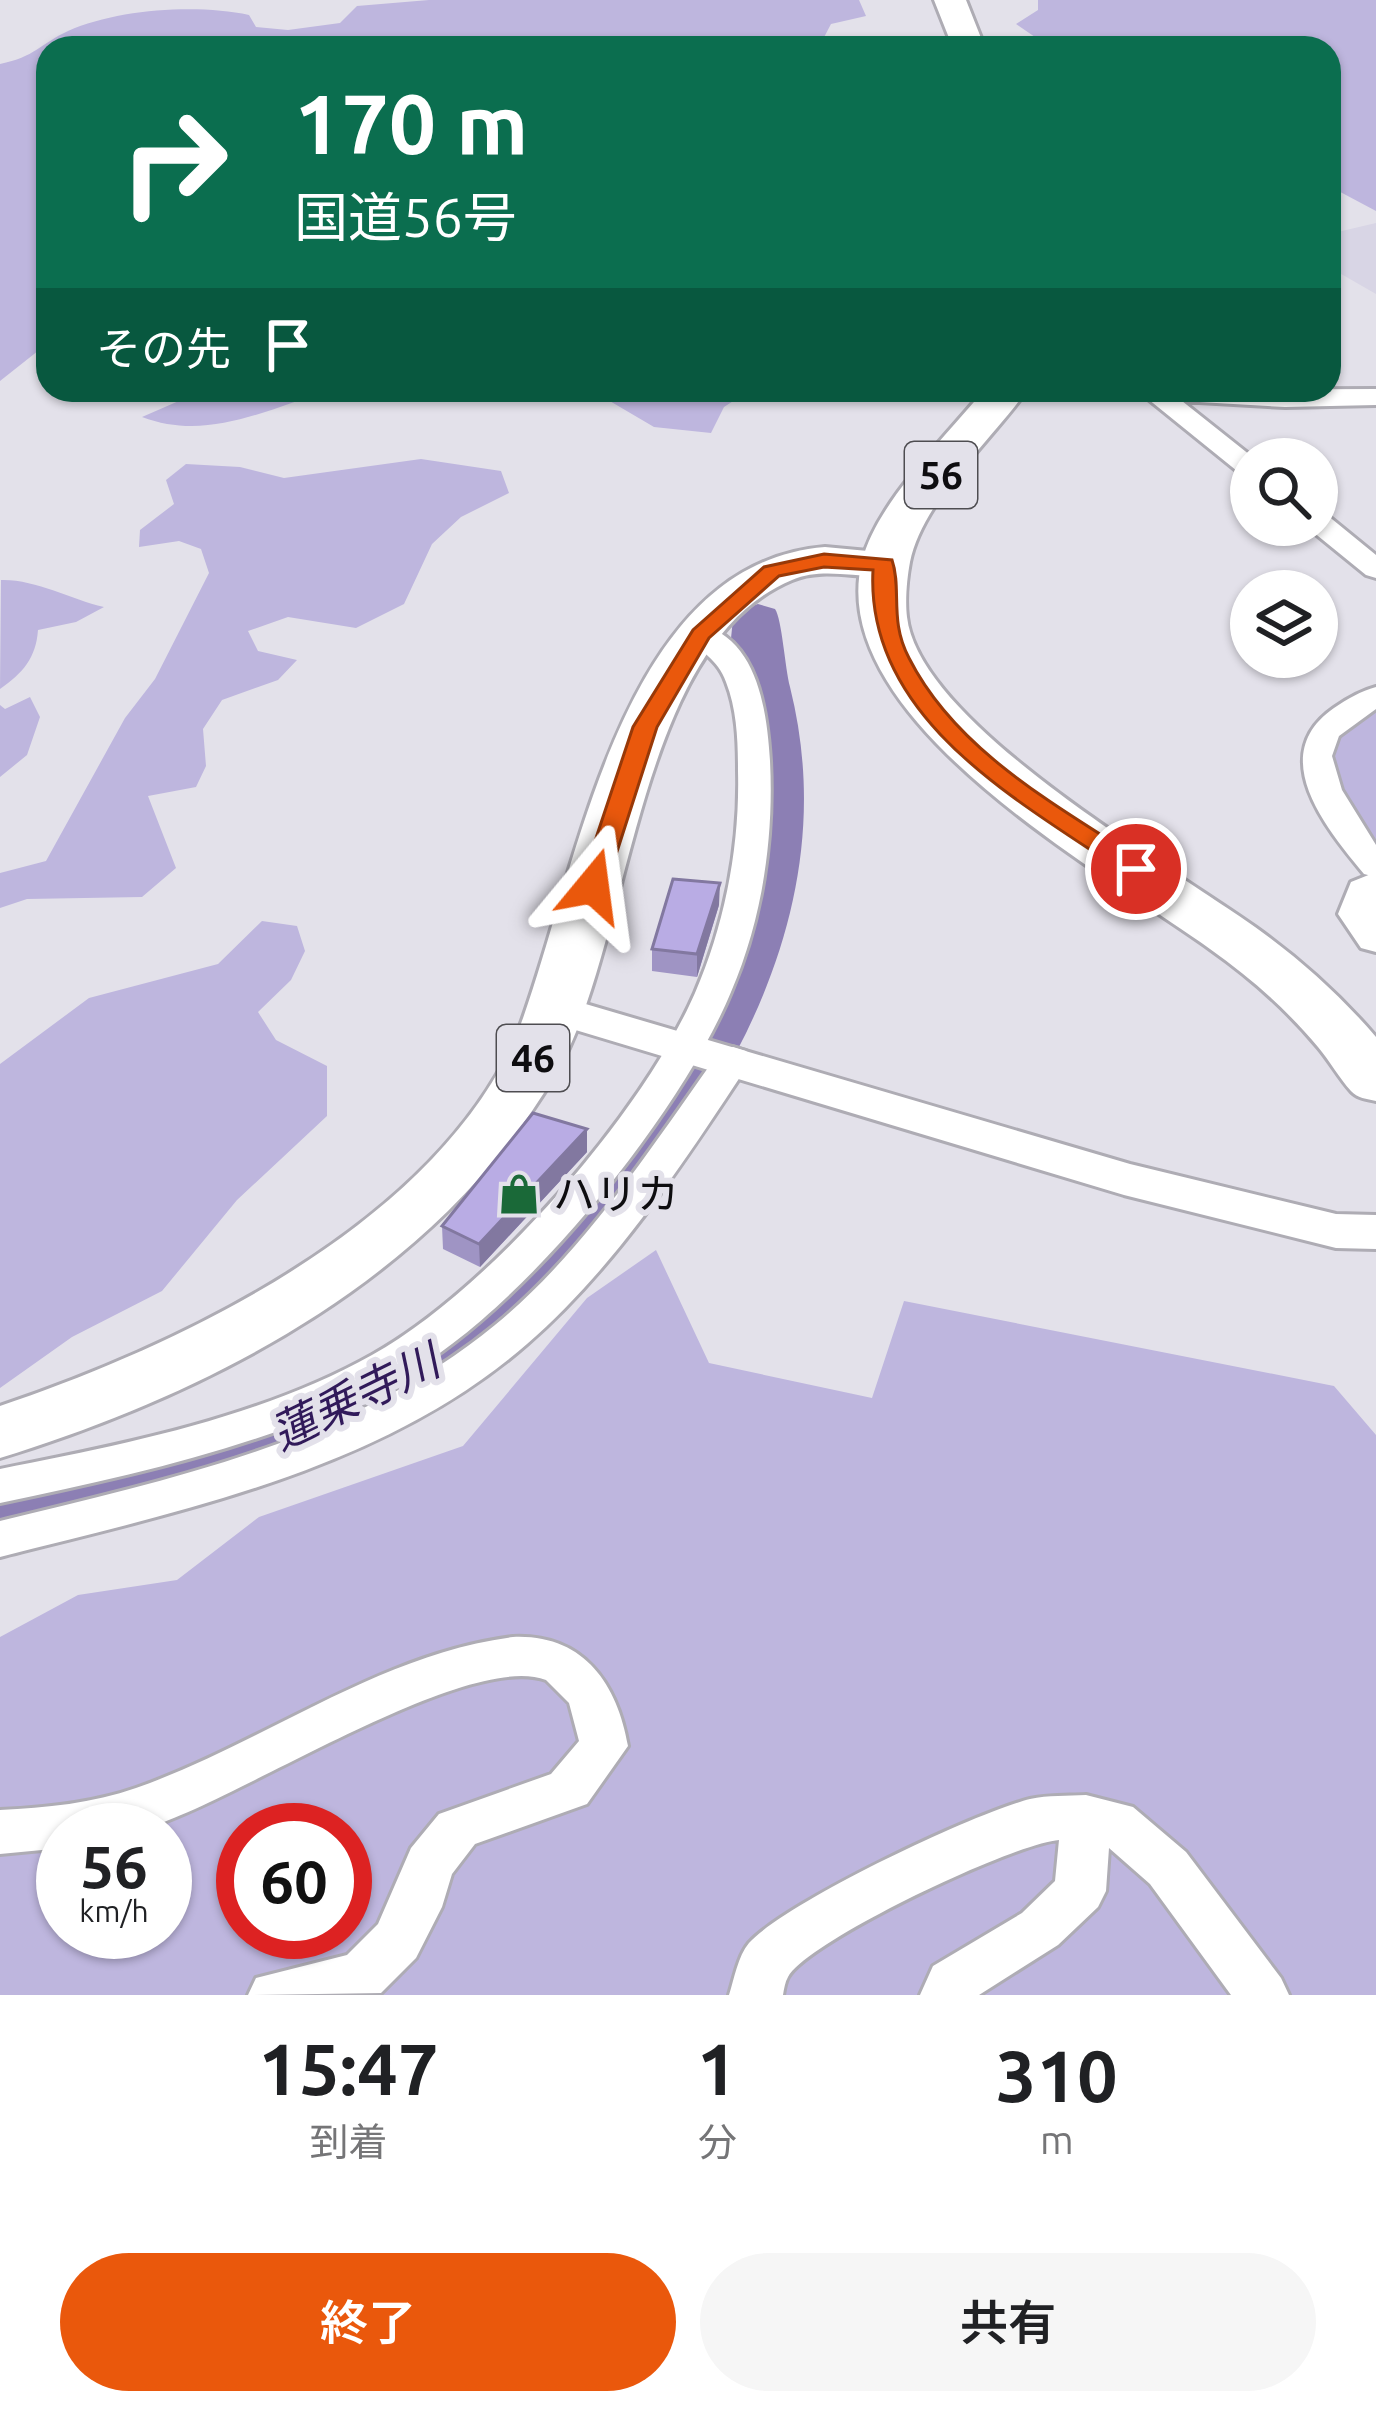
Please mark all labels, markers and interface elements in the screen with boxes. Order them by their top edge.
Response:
text: 170 m [294,76,528,170]
icon: right [96,84,252,240]
text: 国道56号 [294,187,517,247]
icon: arrive [255,312,321,378]
text: その先 [96,323,231,374]
map controls [1230,438,1338,678]
button: search [1230,438,1338,546]
road number: 56 [905,442,977,508]
button: layers [1230,570,1338,678]
pin [1085,818,1187,920]
position arrow [530,823,656,949]
icon: arrive [1103,836,1169,902]
road number: 46 [497,1025,569,1091]
place label: ハリカ [553,1170,679,1217]
shop icon: ハリカ [496,1171,542,1217]
water label: 蓮乗寺川 [263,1332,450,1459]
speed limit sign: 60 [216,1803,372,1959]
text: 56 [80,1832,148,1899]
text: km/h [79,1894,149,1928]
text: 15:47 [258,2028,439,2109]
text: 1 [697,2028,737,2109]
text: 310 [996,2035,1118,2116]
text: m [1040,2118,1074,2161]
text: 到着 [309,2120,387,2163]
text: 分 [698,2120,737,2163]
button: 終了 [60,2253,676,2391]
button: 共有 [700,2253,1316,2391]

